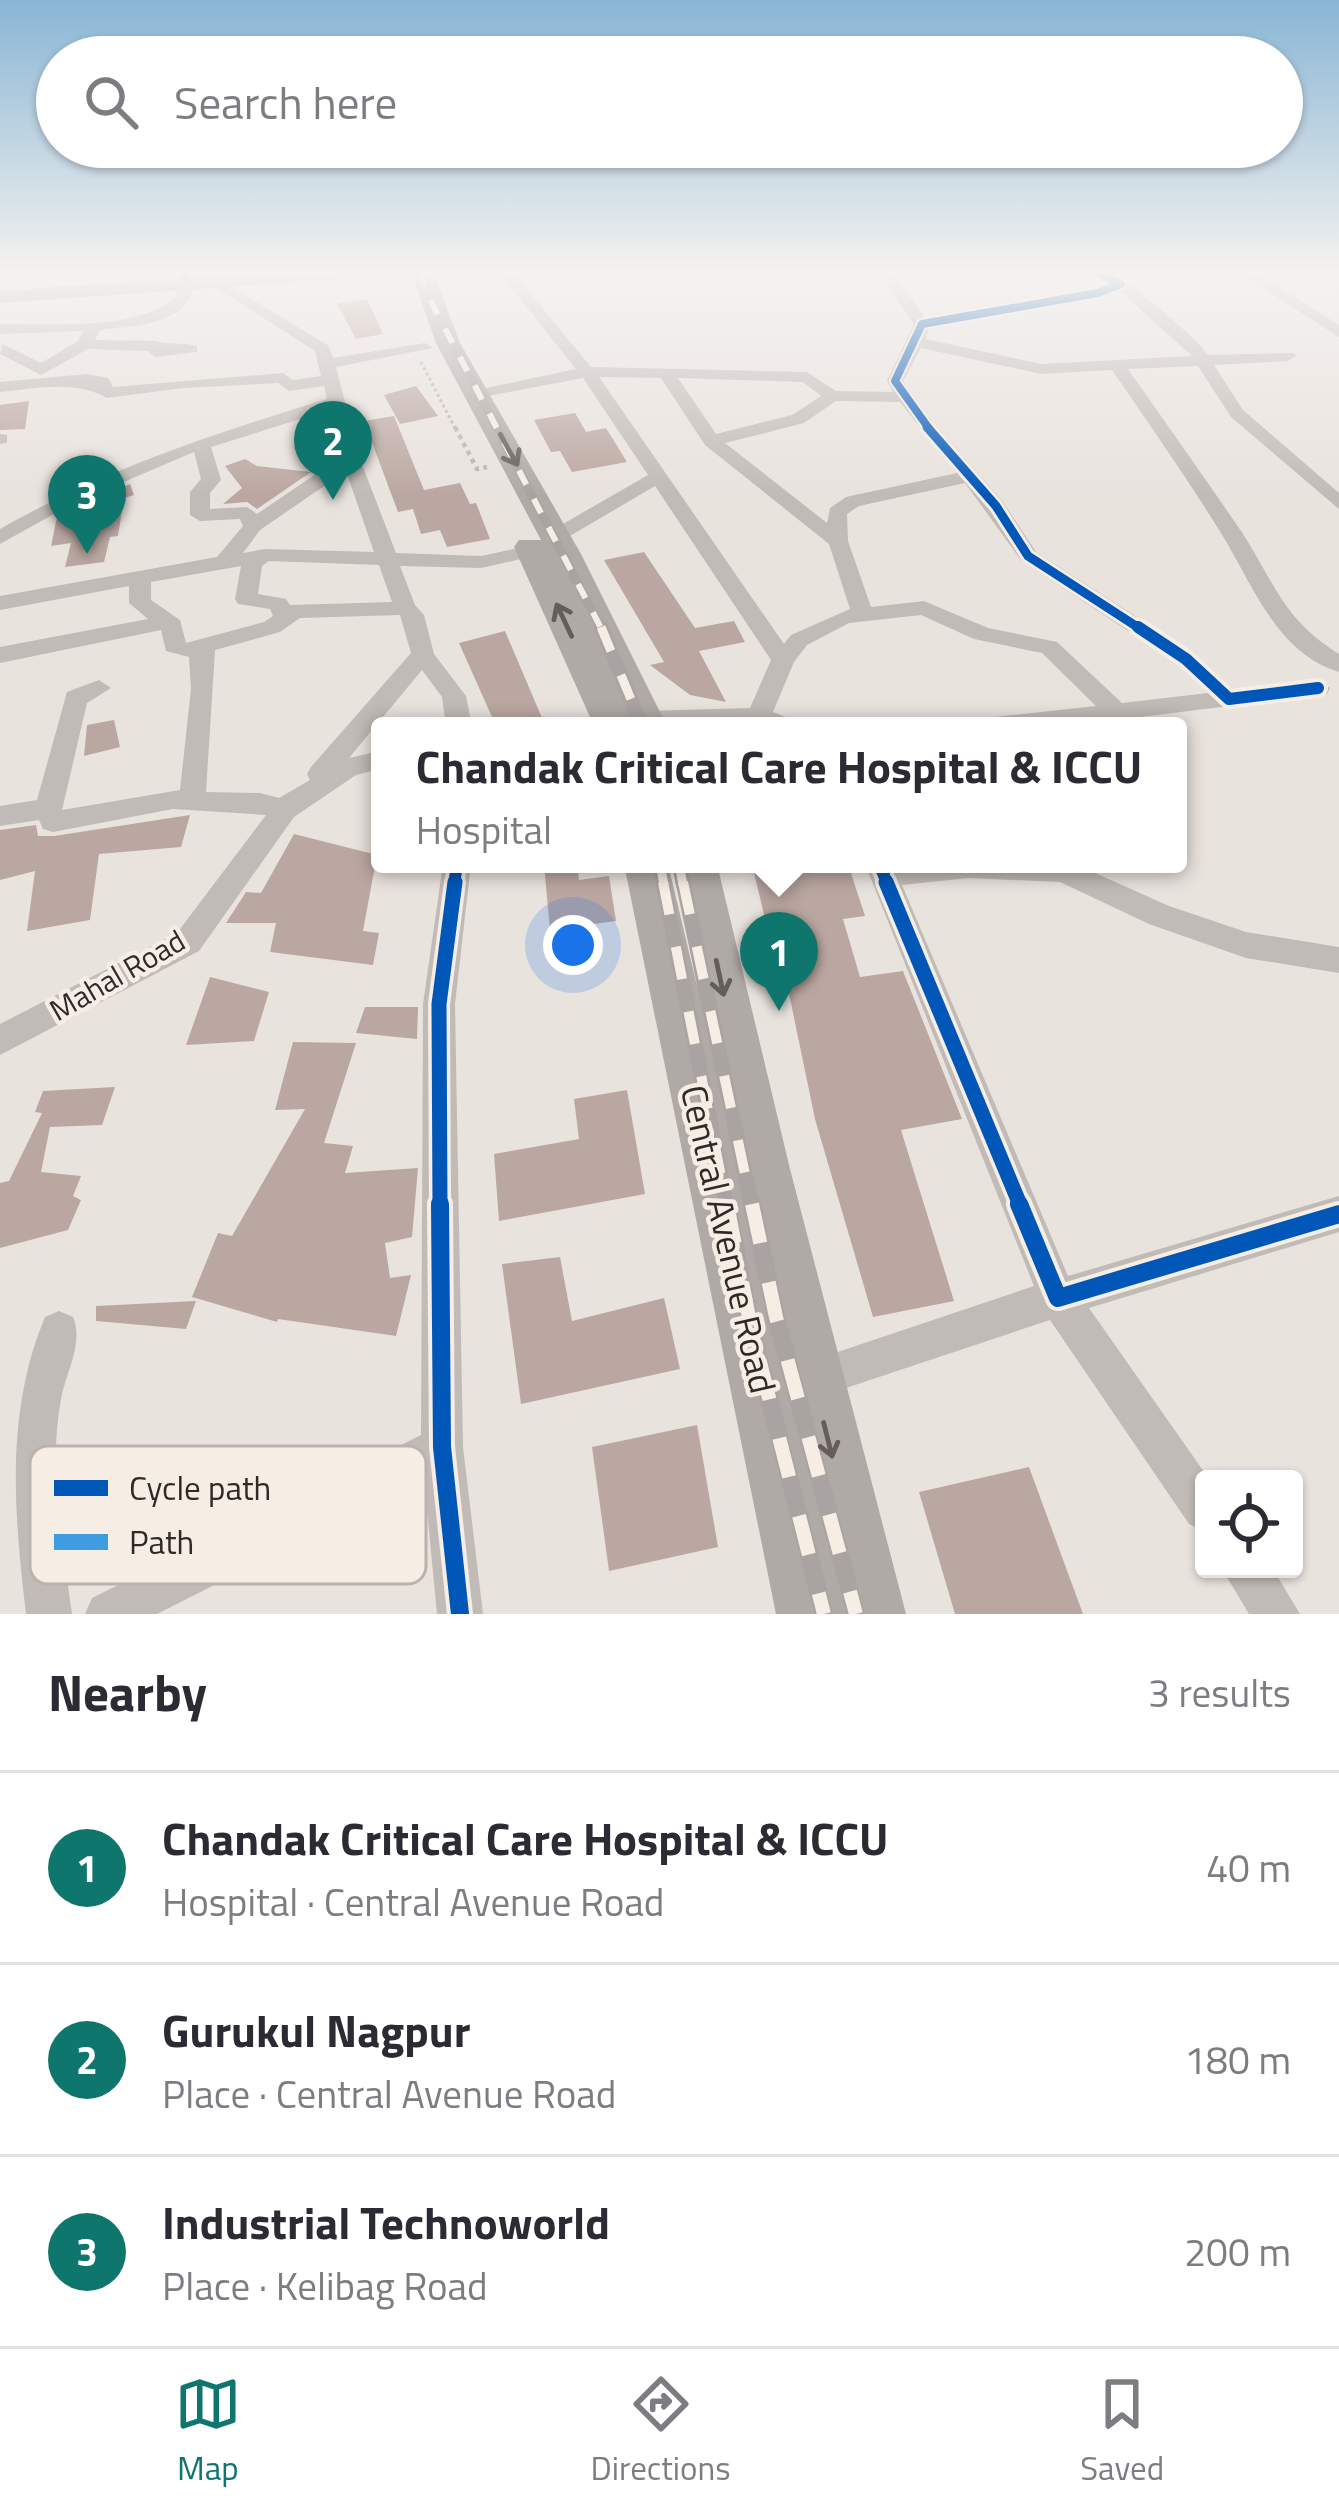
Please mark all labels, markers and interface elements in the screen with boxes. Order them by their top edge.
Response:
search box [36,36,1303,168]
text: Search here [174,68,397,136]
icon: search [78,69,144,135]
pin: 2 [294,401,372,500]
one-way arrow [498,431,521,466]
pin: 3 [48,455,126,554]
one-way arrow [552,602,574,638]
popup [371,717,1187,873]
text: Chandak Critical Care Hospital & ICCU [416,732,1142,800]
text: Hospital [416,800,552,859]
pin: 1 [740,912,818,1011]
your location [543,915,603,975]
street label: Mahal Road [41,918,193,1032]
one-way arrow [710,959,733,997]
street label: Central Avenue Road [667,1080,791,1398]
one-way arrow [817,1420,840,1458]
legend [30,1446,426,1584]
text: Cycle path [129,1463,271,1513]
map controls [1195,1470,1303,1578]
button: locate [1195,1470,1303,1578]
text: Path [129,1517,194,1567]
text: Nearby [48,1653,207,1731]
text: 3 results [1148,1663,1291,1722]
text: Chandak Critical Care Hospital & ICCU [162,1804,888,1872]
text: 1 [76,1838,98,1897]
text: 40 m [1206,1838,1291,1897]
text: Hospital · Central Avenue Road [162,1872,664,1931]
text: Gurukul Nagpur [162,1996,470,2064]
text: 2 [76,2030,98,2089]
text: 180 m [1184,2030,1291,2089]
text: Place · Central Avenue Road [162,2064,616,2123]
text: Industrial Technoworld [162,2188,610,2256]
text: 3 [76,2222,98,2281]
text: 200 m [1184,2222,1291,2281]
text: Place · Kelibag Road [162,2256,488,2315]
tab: Map [175,2371,241,2493]
tab: Directions [591,2371,730,2493]
tab: Saved [1080,2371,1164,2493]

